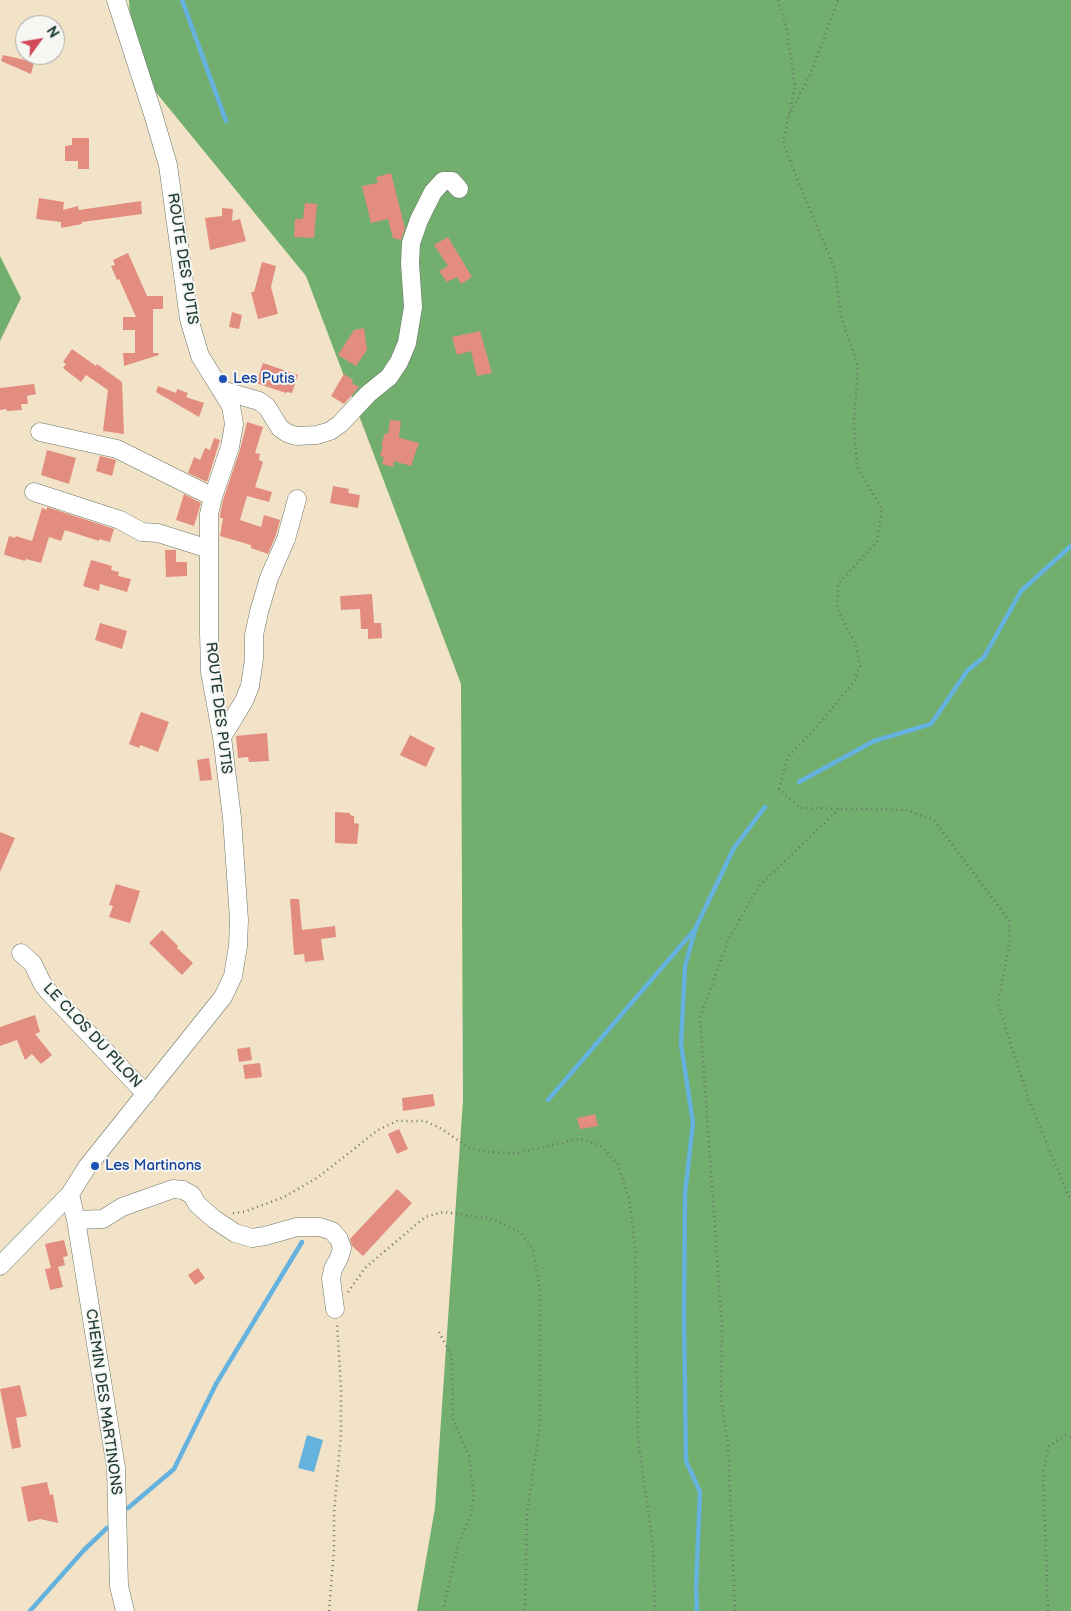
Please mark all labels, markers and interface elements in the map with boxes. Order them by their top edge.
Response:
north arrow [15,15,65,65]
text: N [42,23,62,41]
street label: ROUTE DES PUTIS [163,192,201,326]
place label: Les Putis [233,370,295,388]
marker: Les Putis [217,373,229,385]
street label: ROUTE DES PUTIS [201,641,235,775]
street label: LE CLOS DU PILON [39,980,145,1092]
place label: Les Martinons [105,1157,202,1175]
marker: Les Martinons [89,1160,101,1172]
street label: CHEMIN DES MARTINONS [81,1308,125,1496]

